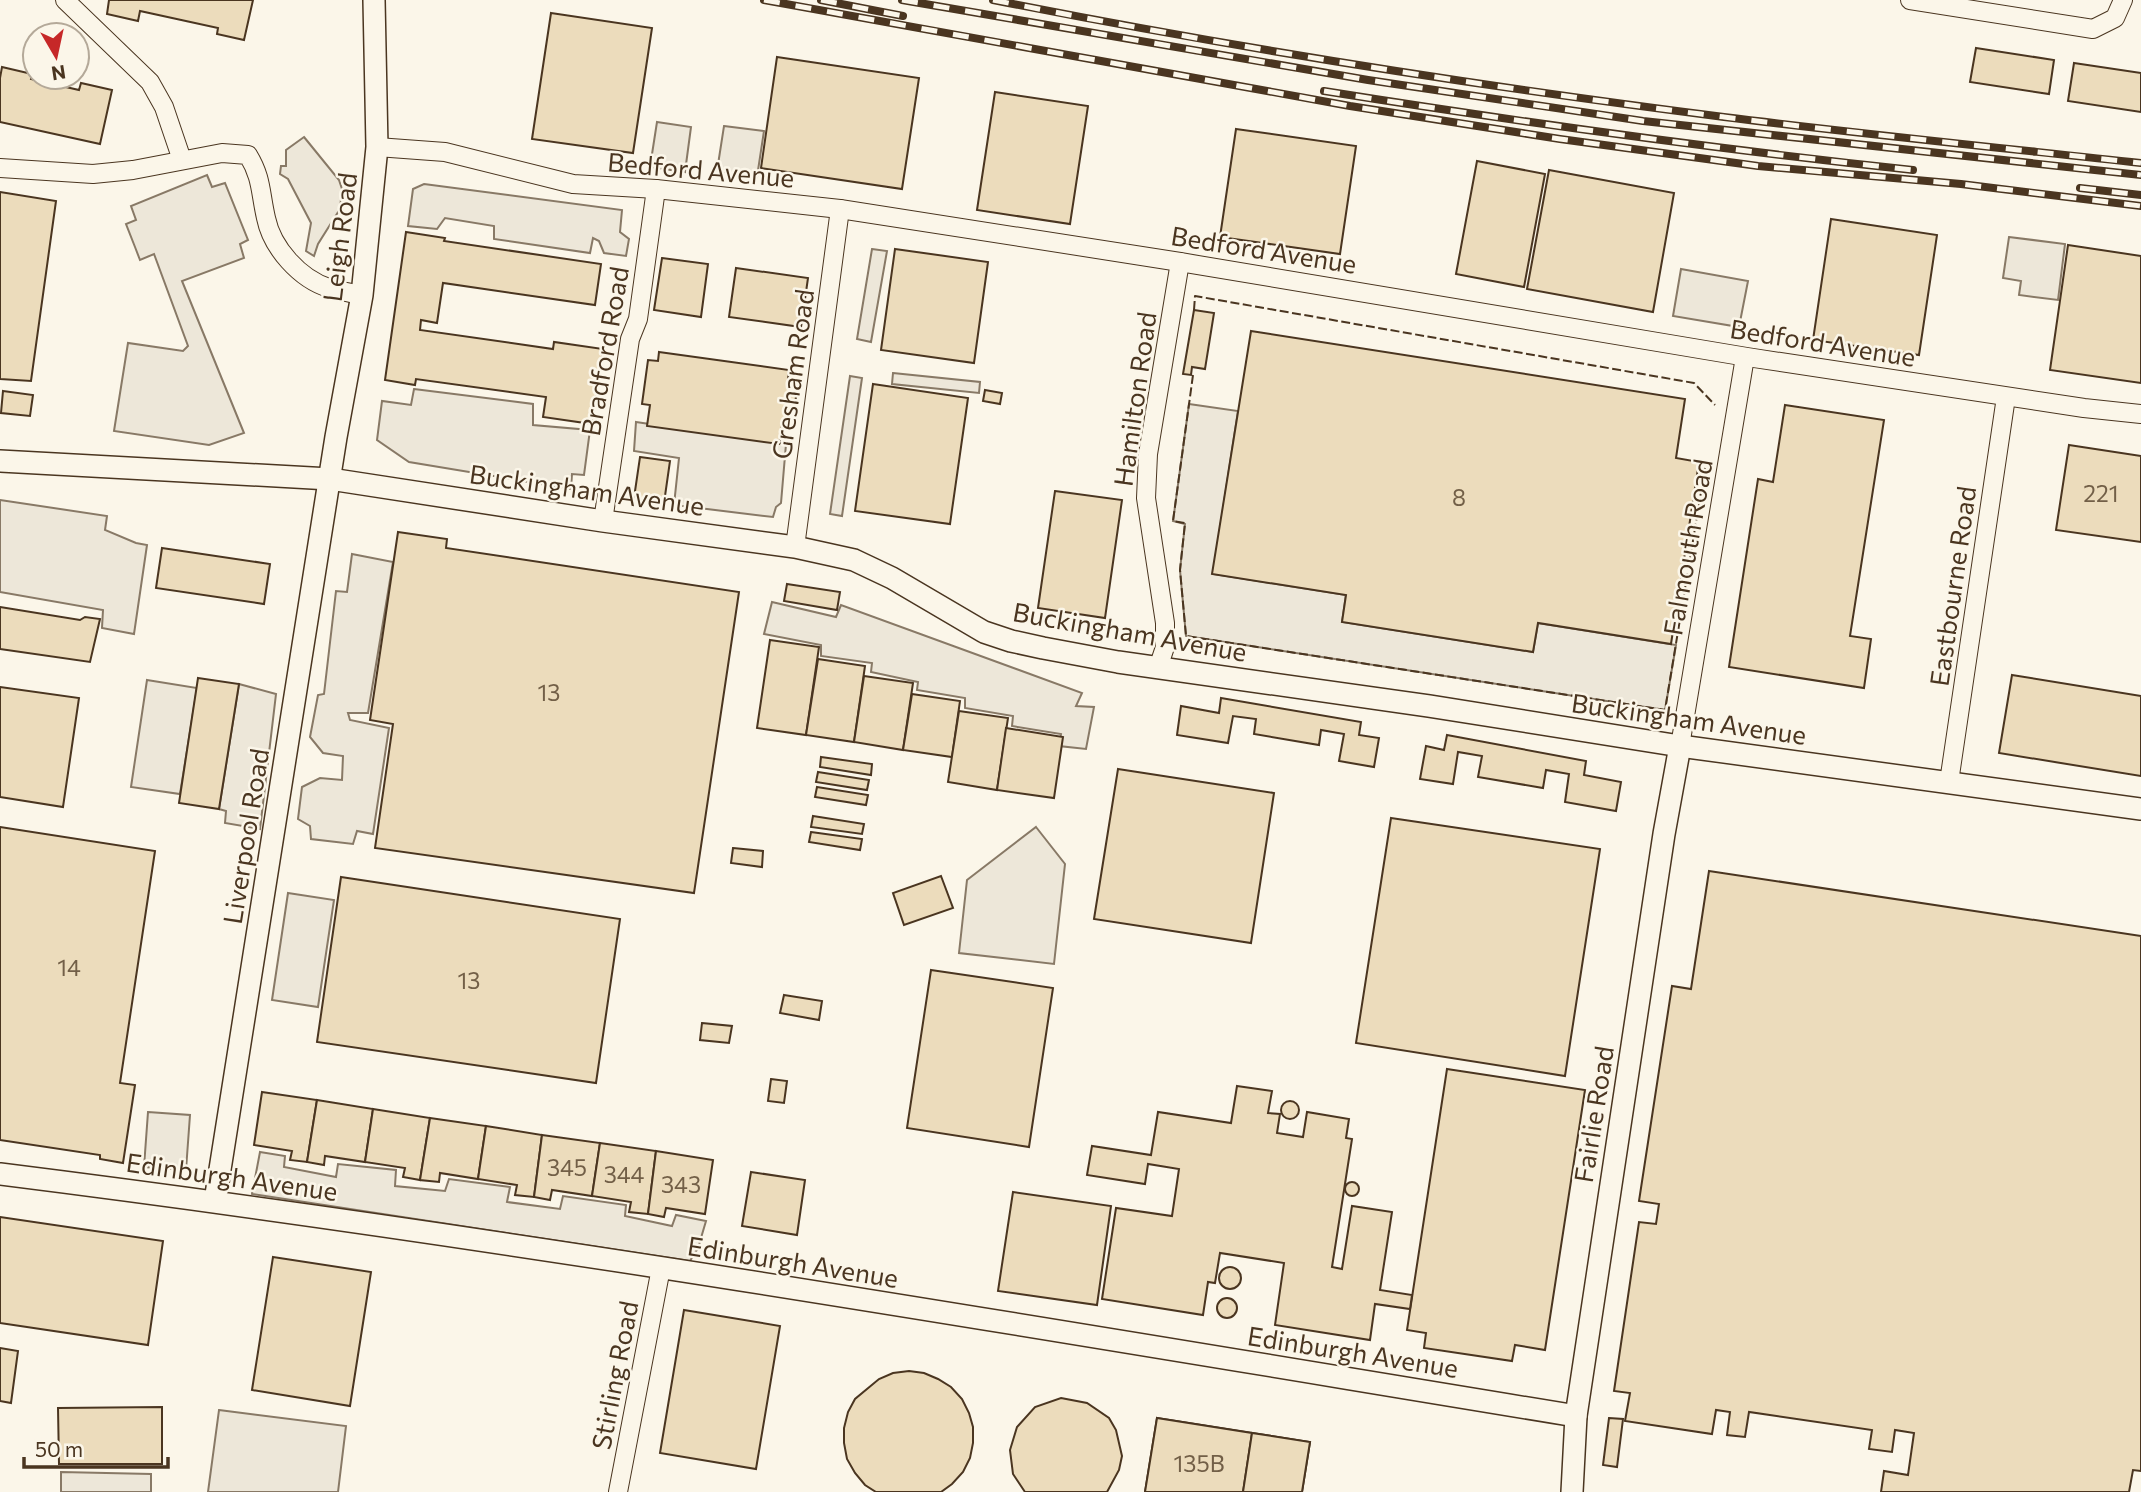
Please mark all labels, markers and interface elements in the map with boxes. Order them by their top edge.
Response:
north arrow [21,21,91,91]
text: N [50,61,68,86]
street label: Bedford Avenue [606,145,796,193]
street label: Leigh Road [316,171,362,303]
street label: Bedford Avenue [1169,219,1359,279]
street label: Bradford Road [574,264,634,438]
street label: Gresham Road [765,287,819,461]
street label: Hamilton Road [1106,310,1162,488]
street label: Bedford Avenue [1728,312,1918,372]
street label: Falmouth Road [1656,456,1718,638]
street label: Buckingham Avenue [468,457,706,521]
house number: 221 [2083,479,2119,507]
house number: 8 [1452,483,1466,511]
street label: Eastbourne Road [1923,484,1981,688]
street label: Buckingham Avenue [1011,595,1249,667]
house number: 13 [538,678,560,706]
street label: Buckingham Avenue [1570,686,1808,750]
street label: Liverpool Road [216,746,274,926]
house number: 14 [57,953,81,981]
house number: 13 [458,966,480,994]
street label: Fairlie Road [1567,1044,1619,1184]
street label: Edinburgh Avenue [124,1146,340,1206]
house number: 345 [547,1153,587,1181]
house number: 344 [604,1160,645,1188]
house number: 343 [661,1170,701,1198]
street label: Edinburgh Avenue [685,1229,901,1293]
street label: Stirling Road [584,1298,644,1452]
street label: Edinburgh Avenue [1245,1319,1461,1383]
scale bar [24,1426,168,1470]
text: 50 m [35,1436,83,1461]
house number: 135B [1173,1449,1225,1477]

